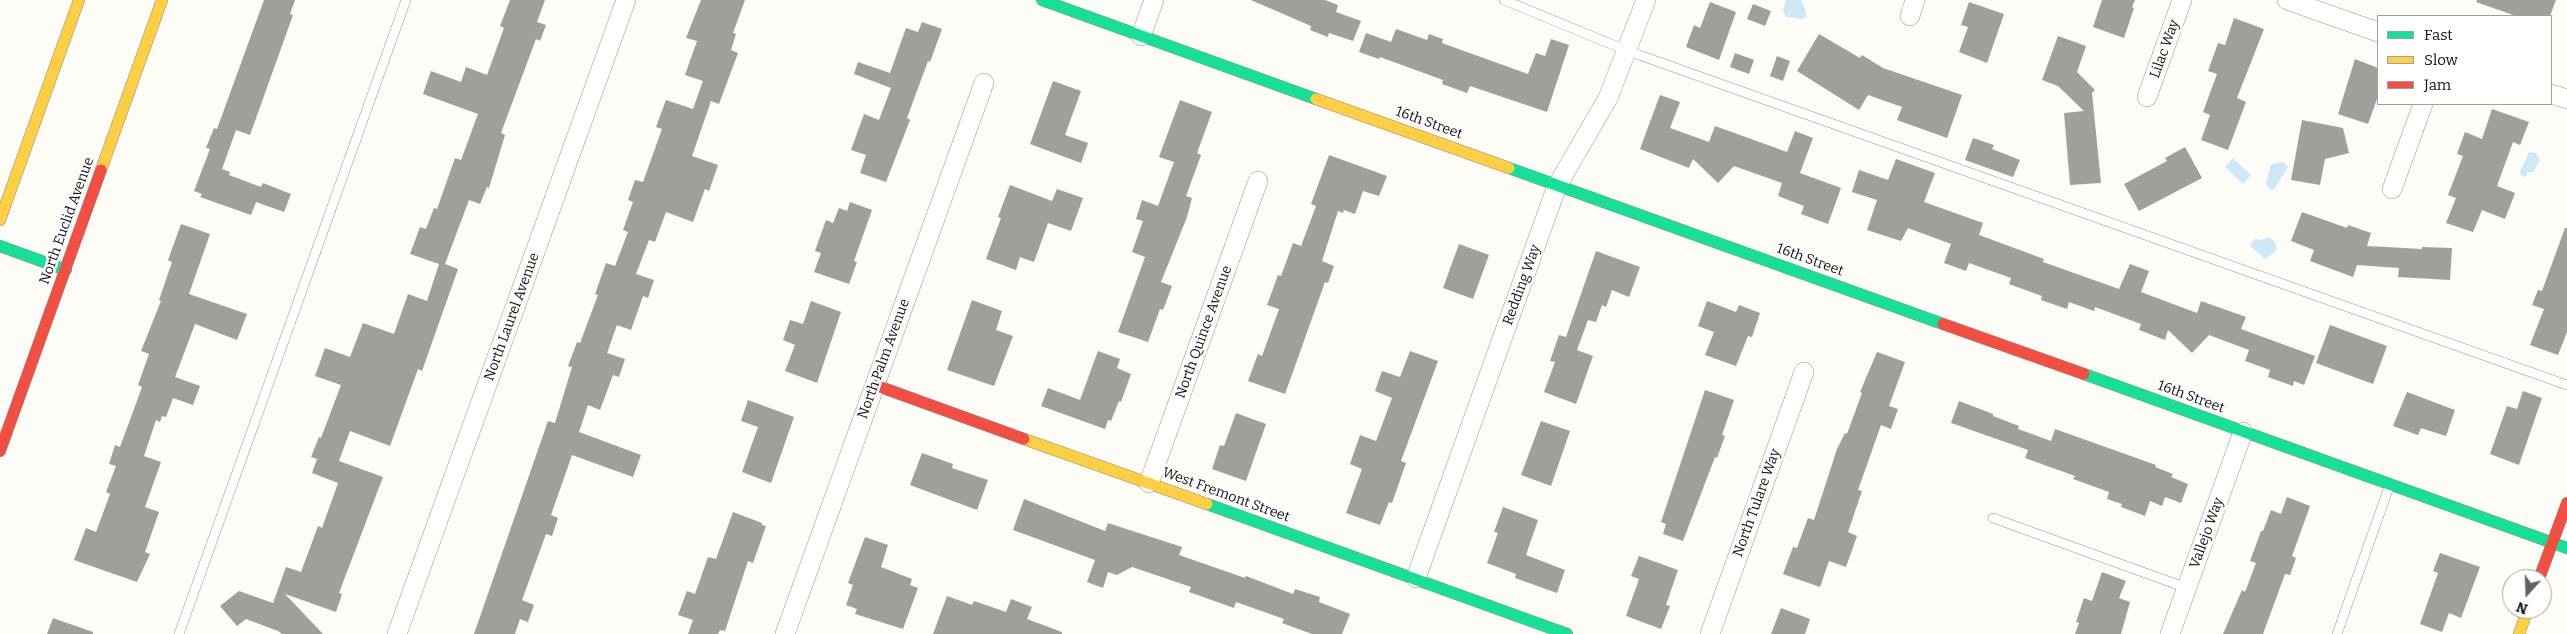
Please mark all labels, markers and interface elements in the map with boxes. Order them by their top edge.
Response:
legend [2377,15,2552,105]
street label: Lilac Way [2147,17,2183,81]
text: Fast [2424,26,2453,44]
text: Slow [2424,51,2458,69]
text: Jam [2424,76,2451,94]
street label: 16th Street [1393,103,1465,143]
street label: North Euclid Avenue [36,155,98,287]
street label: 16th Street [1774,240,1846,280]
street label: Redding Way [1500,242,1544,328]
street label: North Laurel Avenue [481,251,543,383]
street label: North Quince Avenue [1172,263,1236,401]
street label: North Palm Avenue [854,297,914,421]
street label: 16th Street [2155,377,2227,417]
street label: North Tulare Way [1730,447,1784,559]
street label: West Fremont Street [1160,464,1292,526]
street label: Vallejo Way [2186,495,2228,571]
north arrow [2502,569,2552,619]
text: N [2514,598,2530,617]

